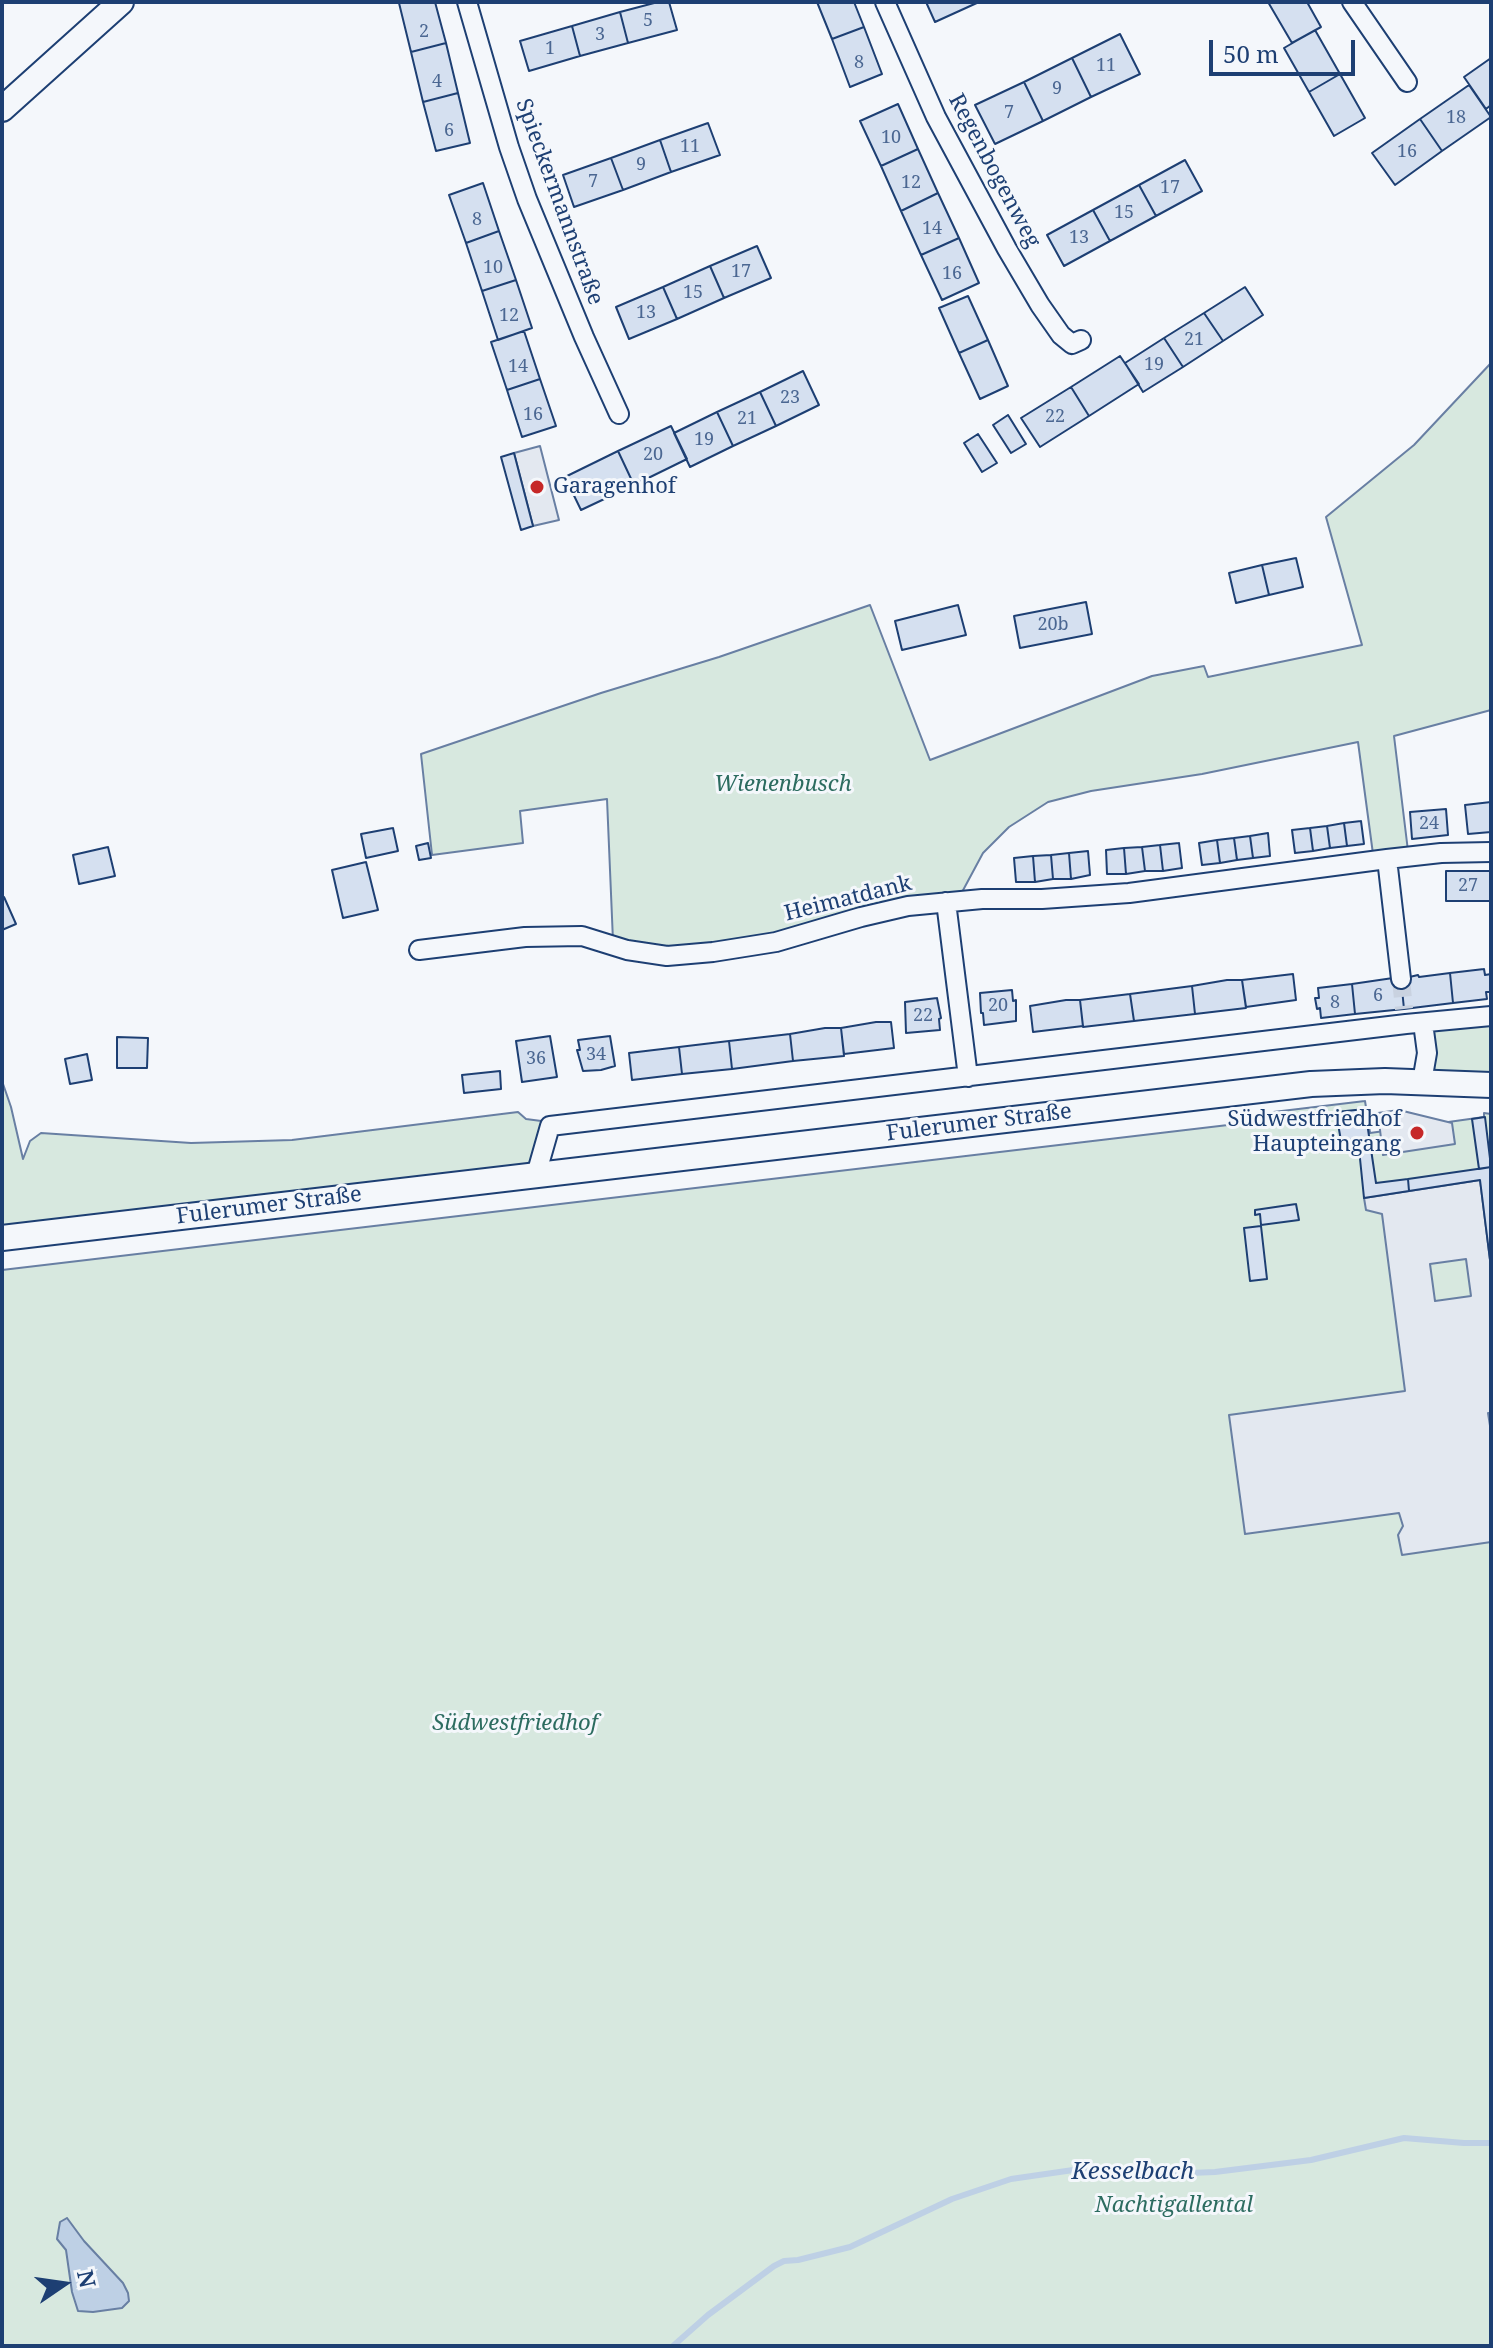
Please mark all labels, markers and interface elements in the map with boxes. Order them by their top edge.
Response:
house number: 5 [643,10,653,32]
house number: 2 [419,21,429,43]
house number: 3 [595,24,605,46]
scale bar [1213,24,1359,74]
text: 50 m [1223,37,1279,70]
house number: 1 [545,38,555,60]
house number: 8 [854,52,864,74]
house number: 11 [1096,55,1116,77]
house number: 4 [432,71,442,93]
house number: 9 [1052,78,1062,100]
street label: Regenbogenweg [942,90,1046,252]
street label: Spieckermannstraße [509,95,609,309]
house number: 7 [1004,102,1014,124]
house number: 18 [1446,107,1466,129]
house number: 6 [444,120,454,142]
house number: 10 [881,127,901,149]
house number: 11 [680,136,700,158]
house number: 16 [1397,141,1417,163]
house number: 9 [636,154,646,176]
house number: 7 [588,171,598,193]
house number: 12 [901,172,921,194]
house number: 17 [1160,177,1180,199]
house number: 15 [1114,202,1134,224]
house number: 8 [472,209,482,231]
house number: 14 [922,218,942,240]
house number: 13 [1069,227,1089,249]
house number: 10 [483,257,503,279]
house number: 17 [731,261,751,283]
house number: 16 [942,263,962,285]
house number: 15 [683,282,703,304]
house number: 13 [636,302,656,324]
house number: 12 [499,305,519,327]
house number: 21 [1184,329,1204,351]
house number: 19 [1144,354,1164,376]
house number: 14 [508,356,528,378]
house number: 23 [780,387,800,409]
house number: 16 [523,404,543,426]
house number: 22 [1045,406,1065,428]
house number: 21 [737,408,757,430]
house number: 19 [694,429,714,451]
house number: 20 [643,444,663,466]
place label: Garagenhof [553,474,676,500]
marker: Garagenhof [528,478,546,496]
house number: 20b [1037,614,1069,636]
park label: Wienenbusch [714,772,852,798]
house number: 24 [1419,813,1439,835]
street label: Heimatdank [782,870,914,928]
house number: 27 [1458,875,1478,897]
house number: 6 [1373,985,1383,1007]
house number: 8 [1330,992,1340,1014]
house number: 20 [988,995,1008,1017]
house number: 22 [913,1005,933,1027]
house number: 34 [586,1044,606,1066]
house number: 36 [526,1048,546,1070]
street label: Fulerumer Straße [885,1099,1073,1147]
place label: Südwestfriedhof Haupteingang [1228,1107,1401,1158]
marker: Südwestfriedhof Haupteingang [1408,1124,1426,1142]
street label: Fulerumer Straße [175,1182,363,1230]
park label: Südwestfriedhof [432,1711,598,1737]
water label: Kesselbach [1072,2158,1194,2186]
park label: Nachtigallental [1095,2193,1253,2219]
north arrow [24,2244,104,2324]
text: N [71,2267,104,2290]

